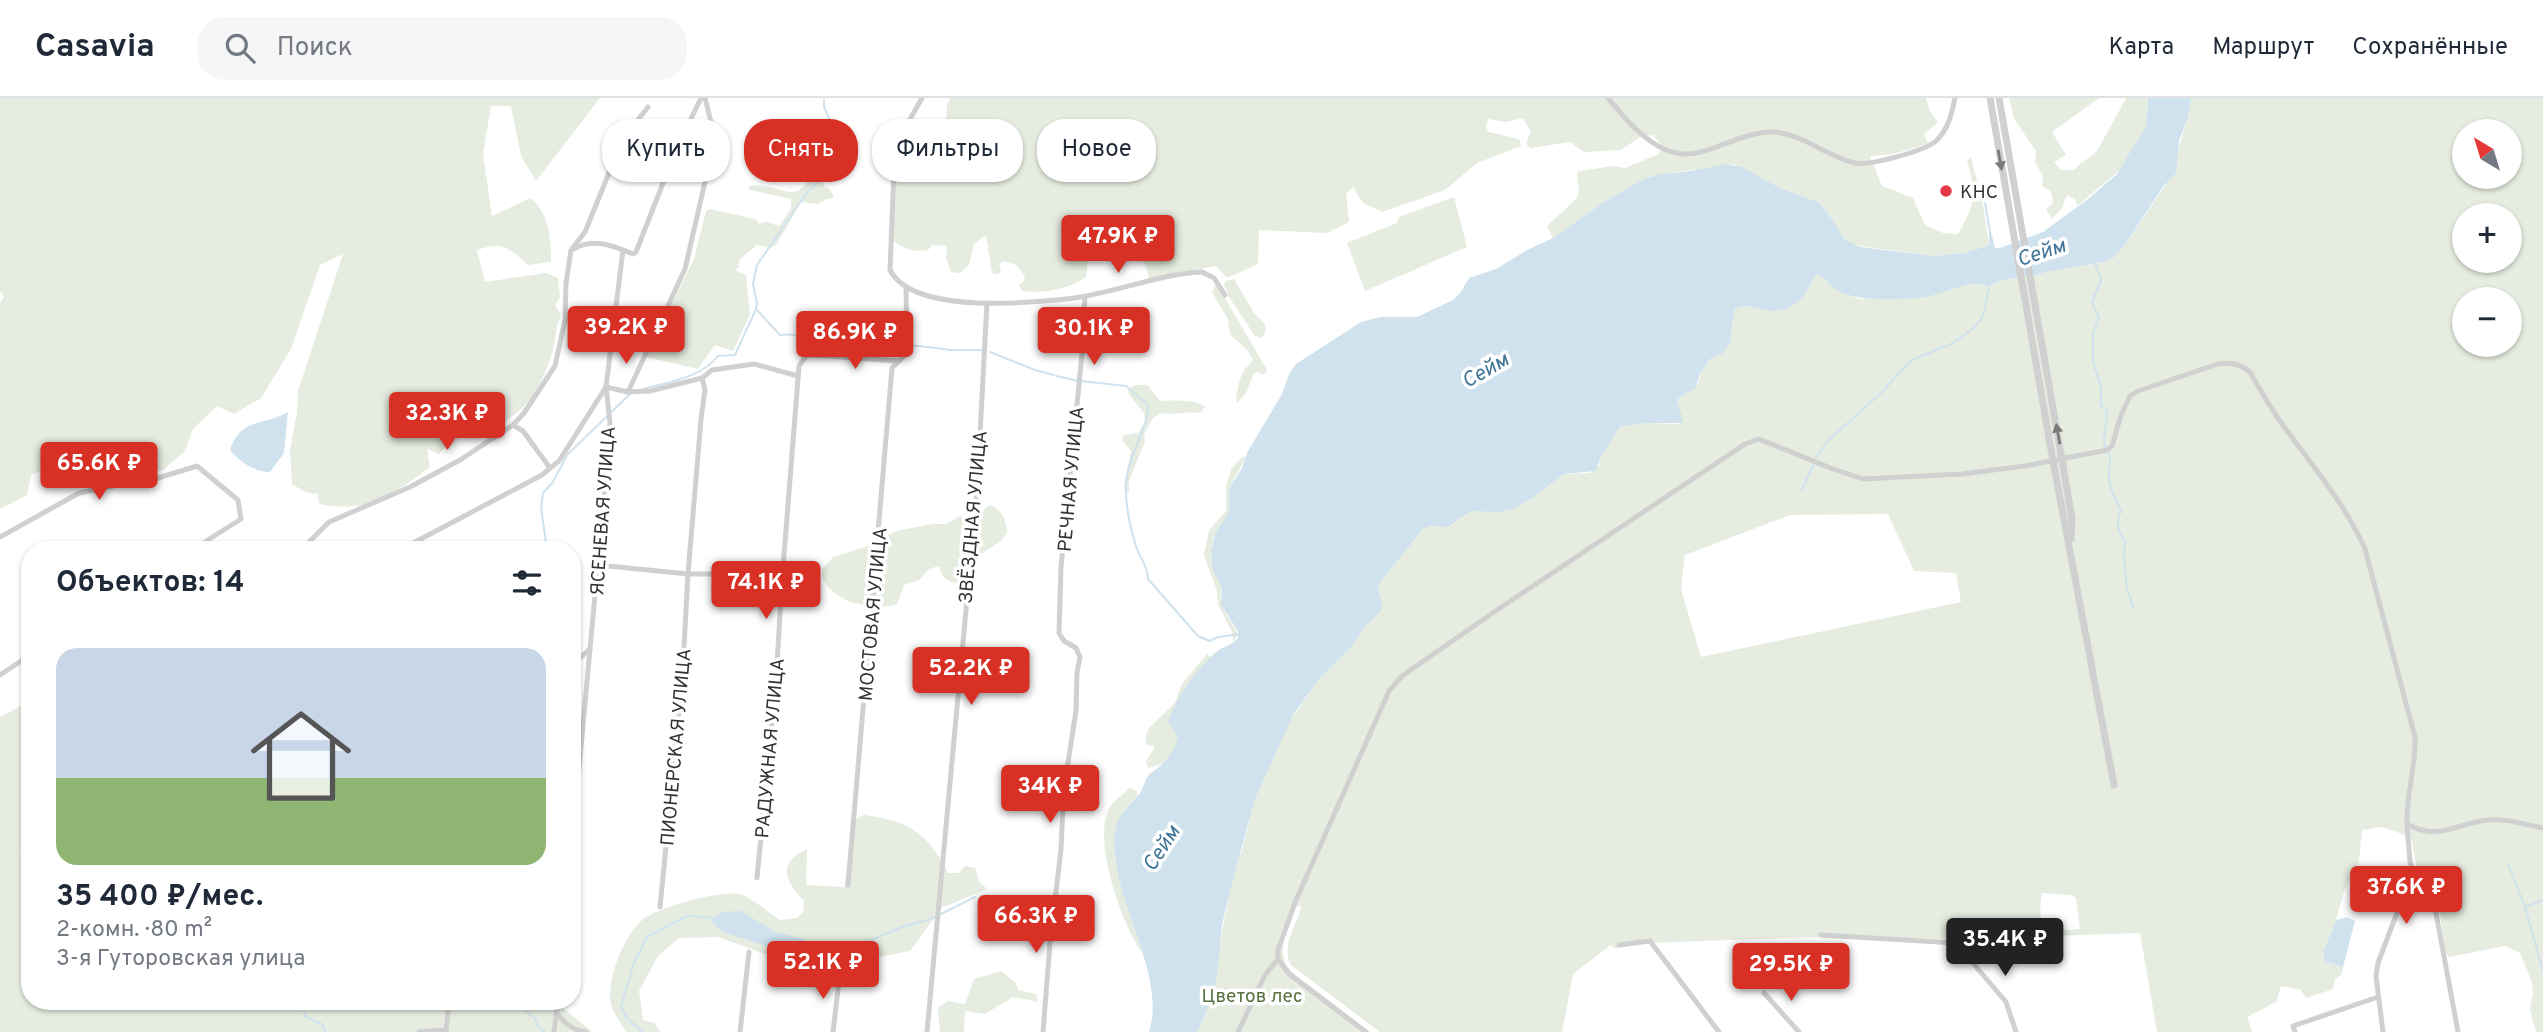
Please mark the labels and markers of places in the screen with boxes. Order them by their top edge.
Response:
place label: КНС [1960,181,1998,205]
marker: КНС [1938,183,1954,199]
pin: 47.9K ₽ [1053,216,1183,275]
pin: 39.2K ₽ [561,306,691,366]
pin: 30.1K ₽ [1029,308,1159,367]
pin: 86.9K ₽ [790,312,920,371]
pin: 32.3K ₽ [382,392,512,452]
pin: 65.6K ₽ [34,442,164,502]
pin: 74.1K ₽ [701,561,831,621]
pin: 52.2K ₽ [906,648,1036,707]
pin: 34K ₽ [1001,766,1099,825]
pin: 37.6K ₽ [2341,866,2471,926]
pin: 66.3K ₽ [971,896,1101,955]
pin: 35.4K ₽ [1940,918,2070,978]
pin: 52.1K ₽ [758,942,888,1001]
pin: 29.5K ₽ [1726,944,1856,1003]

